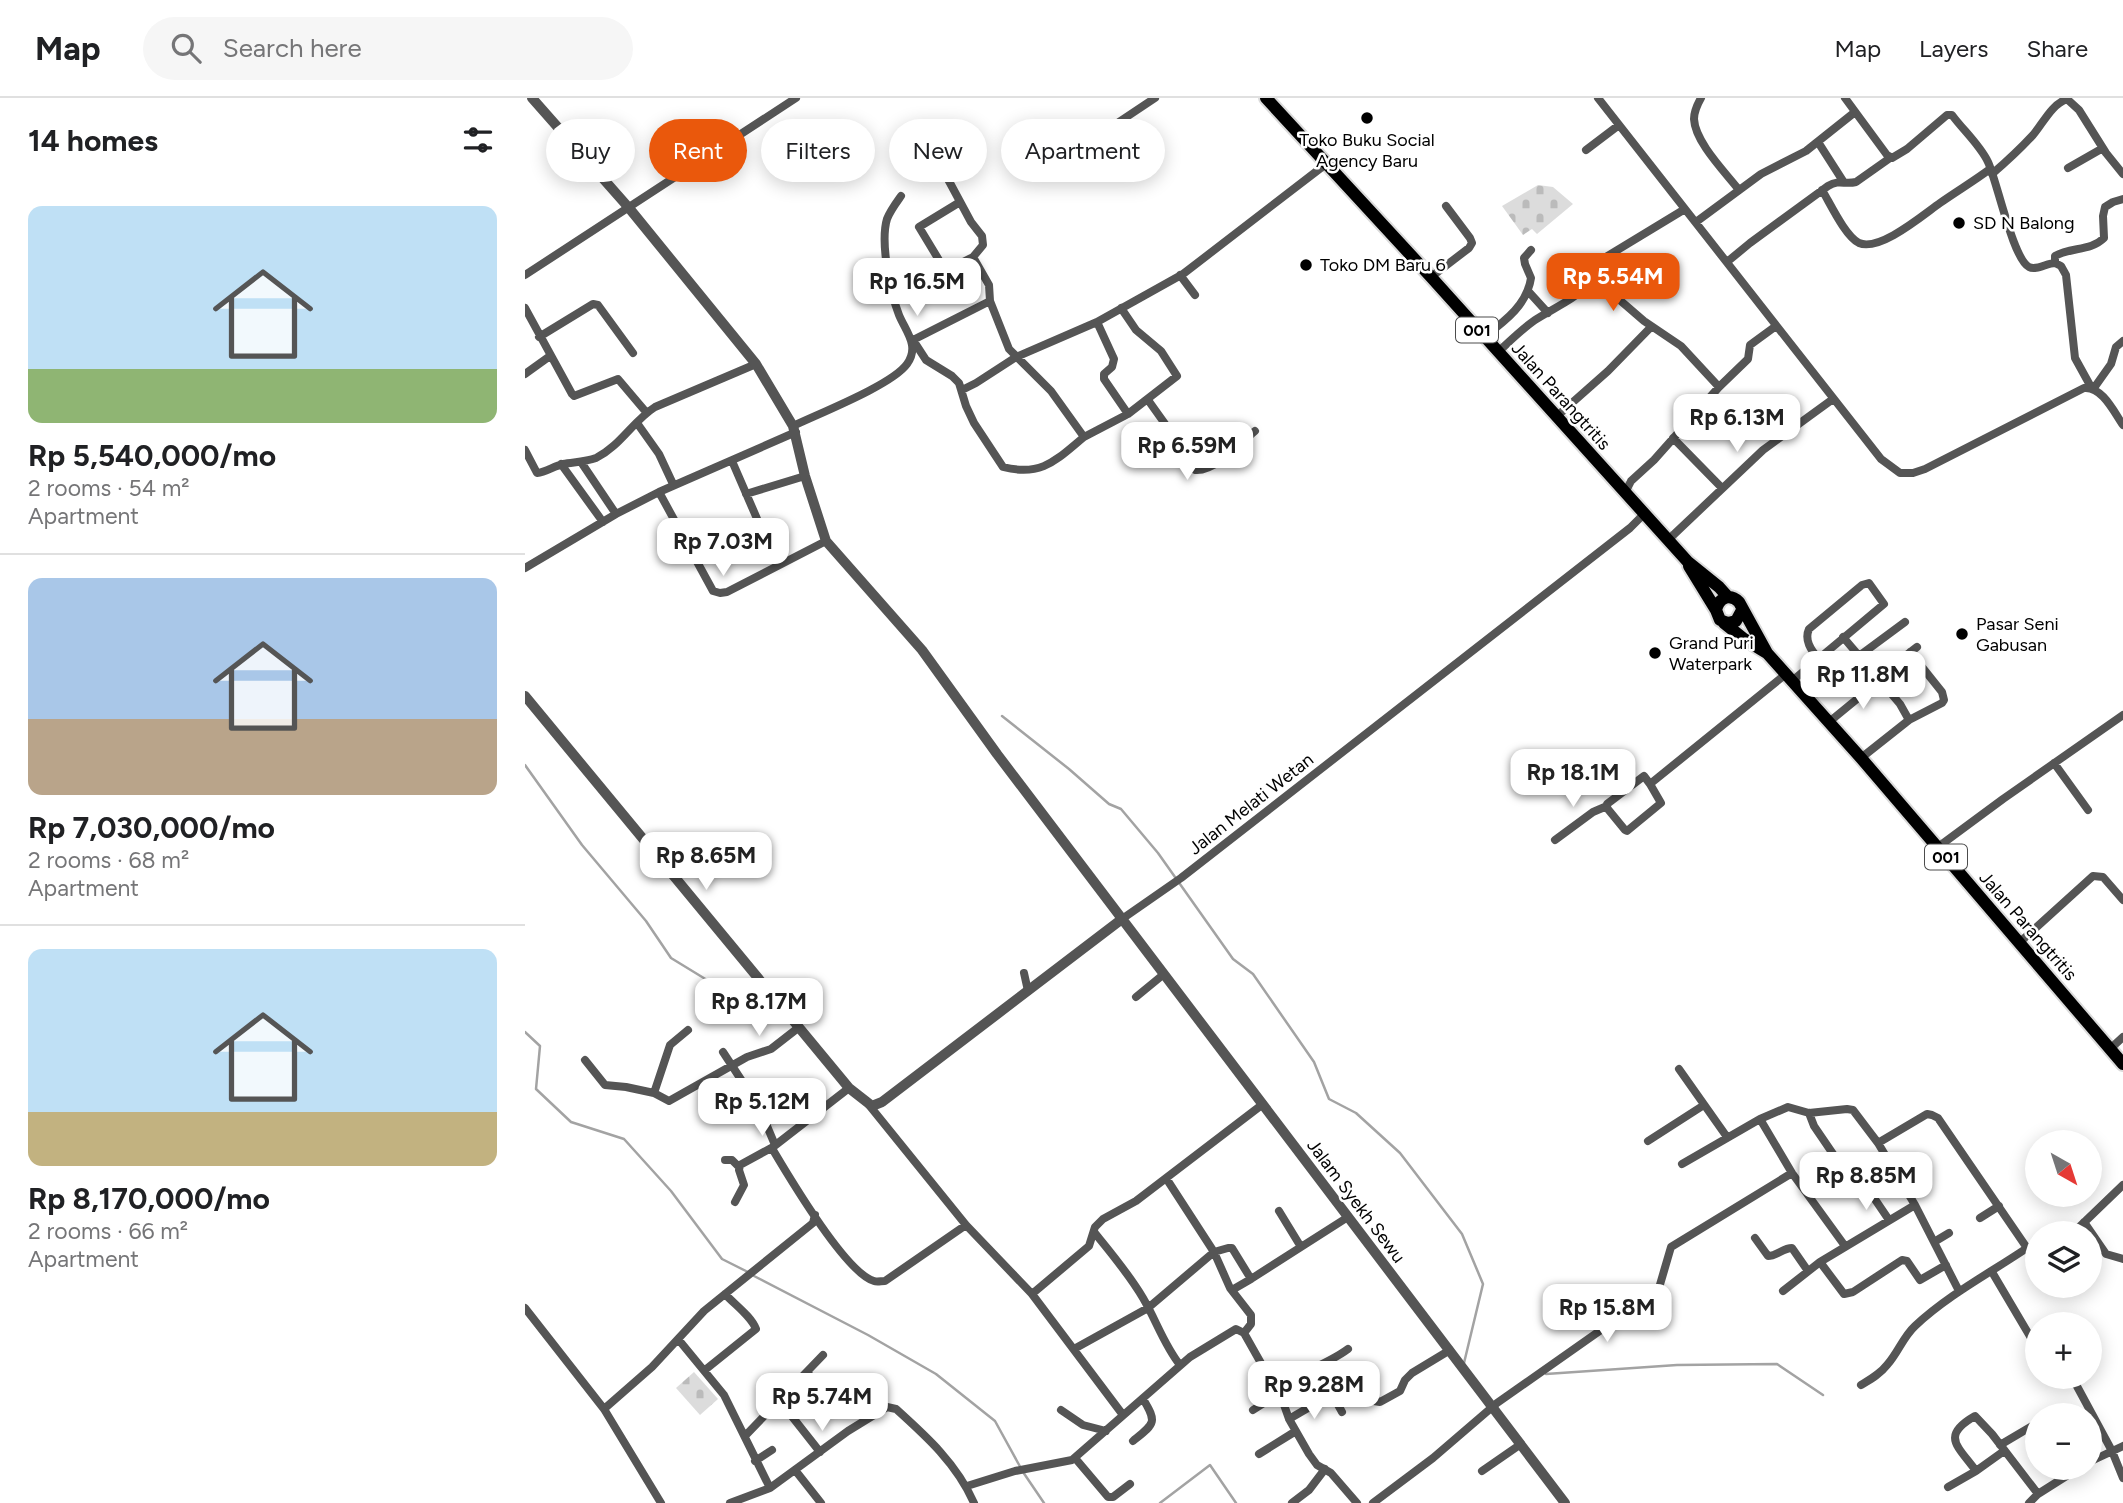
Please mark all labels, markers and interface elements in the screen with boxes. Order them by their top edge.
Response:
search box [143,17,633,80]
text: Map [35,29,101,68]
icon: search [167,29,205,67]
text: Search here [223,32,362,64]
text: Map [1834,34,1881,63]
text: Layers [1919,34,1988,63]
text: Share [2026,34,2088,63]
marker: Toko Buku Social Agency Baru [1359,110,1375,126]
chip: Buy [546,119,635,182]
chip: Rent [649,119,747,182]
chip: Filters [761,119,875,182]
chip: New [889,119,987,182]
chip: Apartment [1001,119,1165,182]
icon: filters [459,121,497,159]
text: 14 homes [28,122,158,159]
place label: Toko Buku Social Agency Baru [1299,129,1435,172]
place label: SD N Balong [1973,212,2074,234]
marker: SD N Balong [1951,215,1967,231]
icon: home [200,251,326,377]
place label: Toko DM Baru 6 [1320,254,1446,276]
pin: Rp 5.54M [1541,254,1685,313]
marker: Toko DM Baru 6 [1298,257,1314,273]
pin: Rp 16.5M [845,258,989,318]
text: Rp 5.54M [1563,262,1663,290]
text: Rp 16.5M [869,267,965,295]
road number: 001 [1456,318,1498,342]
street label: Jalan Parangtritis [1507,337,1615,455]
pin: Rp 6.13M [1665,394,1809,454]
text: Rp 6.13M [1689,403,1785,431]
pin: Rp 6.59M [1115,422,1259,482]
text: Rp 6.59M [1137,431,1237,459]
text: Rp 5,540,000/mo [28,437,276,474]
text: 2 rooms · 54 m² [28,474,190,502]
text: Apartment [28,502,139,530]
pin: Rp 7.03M [651,518,795,578]
text: Rp 7.03M [673,527,773,555]
place label: Pasar Seni Gabusan [1976,613,2059,656]
icon: home [200,623,326,749]
marker: Pasar Seni Gabusan [1954,626,1970,642]
place label: Grand Puri Waterpark [1669,632,1754,675]
marker: Grand Puri Waterpark [1647,645,1663,661]
pin: Rp 11.8M [1791,652,1935,711]
text: Rp 11.8M [1816,660,1910,688]
street label: Jalan Melati Wetan [1184,749,1318,859]
pin: Rp 18.1M [1501,750,1645,809]
text: Rp 18.1M [1526,758,1620,786]
text: Rp 7,030,000/mo [28,809,275,846]
pin: Rp 8.65M [634,832,778,892]
text: Rp 8.65M [656,841,756,869]
road number: 001 [1925,844,1967,870]
text: 2 rooms · 68 m² [28,846,189,874]
street label: Jalan Parangtritis [1974,867,2082,985]
text: Apartment [28,874,139,902]
pin: Rp 8.17M [687,978,831,1038]
text: Rp 8.17M [711,987,807,1015]
icon: home [200,994,326,1120]
pin: Rp 5.12M [690,1079,834,1138]
text: Rp 5.12M [714,1087,810,1115]
north arrow [2025,1130,2102,1208]
map controls [2025,1130,2102,1480]
street label: Jalam Syekh Sewu [1302,1135,1410,1267]
pin: Rp 8.85M [1794,1152,1938,1212]
text: Rp 8.85M [1815,1161,1917,1189]
text: Rp 8,170,000/mo [28,1180,270,1217]
text: 2 rooms · 66 m² [28,1217,188,1245]
button: layers [2025,1221,2102,1298]
text: Apartment [28,1245,139,1273]
pin: Rp 15.8M [1535,1284,1679,1344]
text: Rp 15.8M [1559,1293,1655,1321]
button: + [2025,1312,2102,1389]
pin: Rp 9.28M [1242,1362,1386,1421]
text: Rp 9.28M [1264,1370,1364,1398]
pin: Rp 5.74M [750,1374,894,1433]
text: Rp 5.74M [772,1382,872,1410]
button: − [2025,1403,2102,1480]

